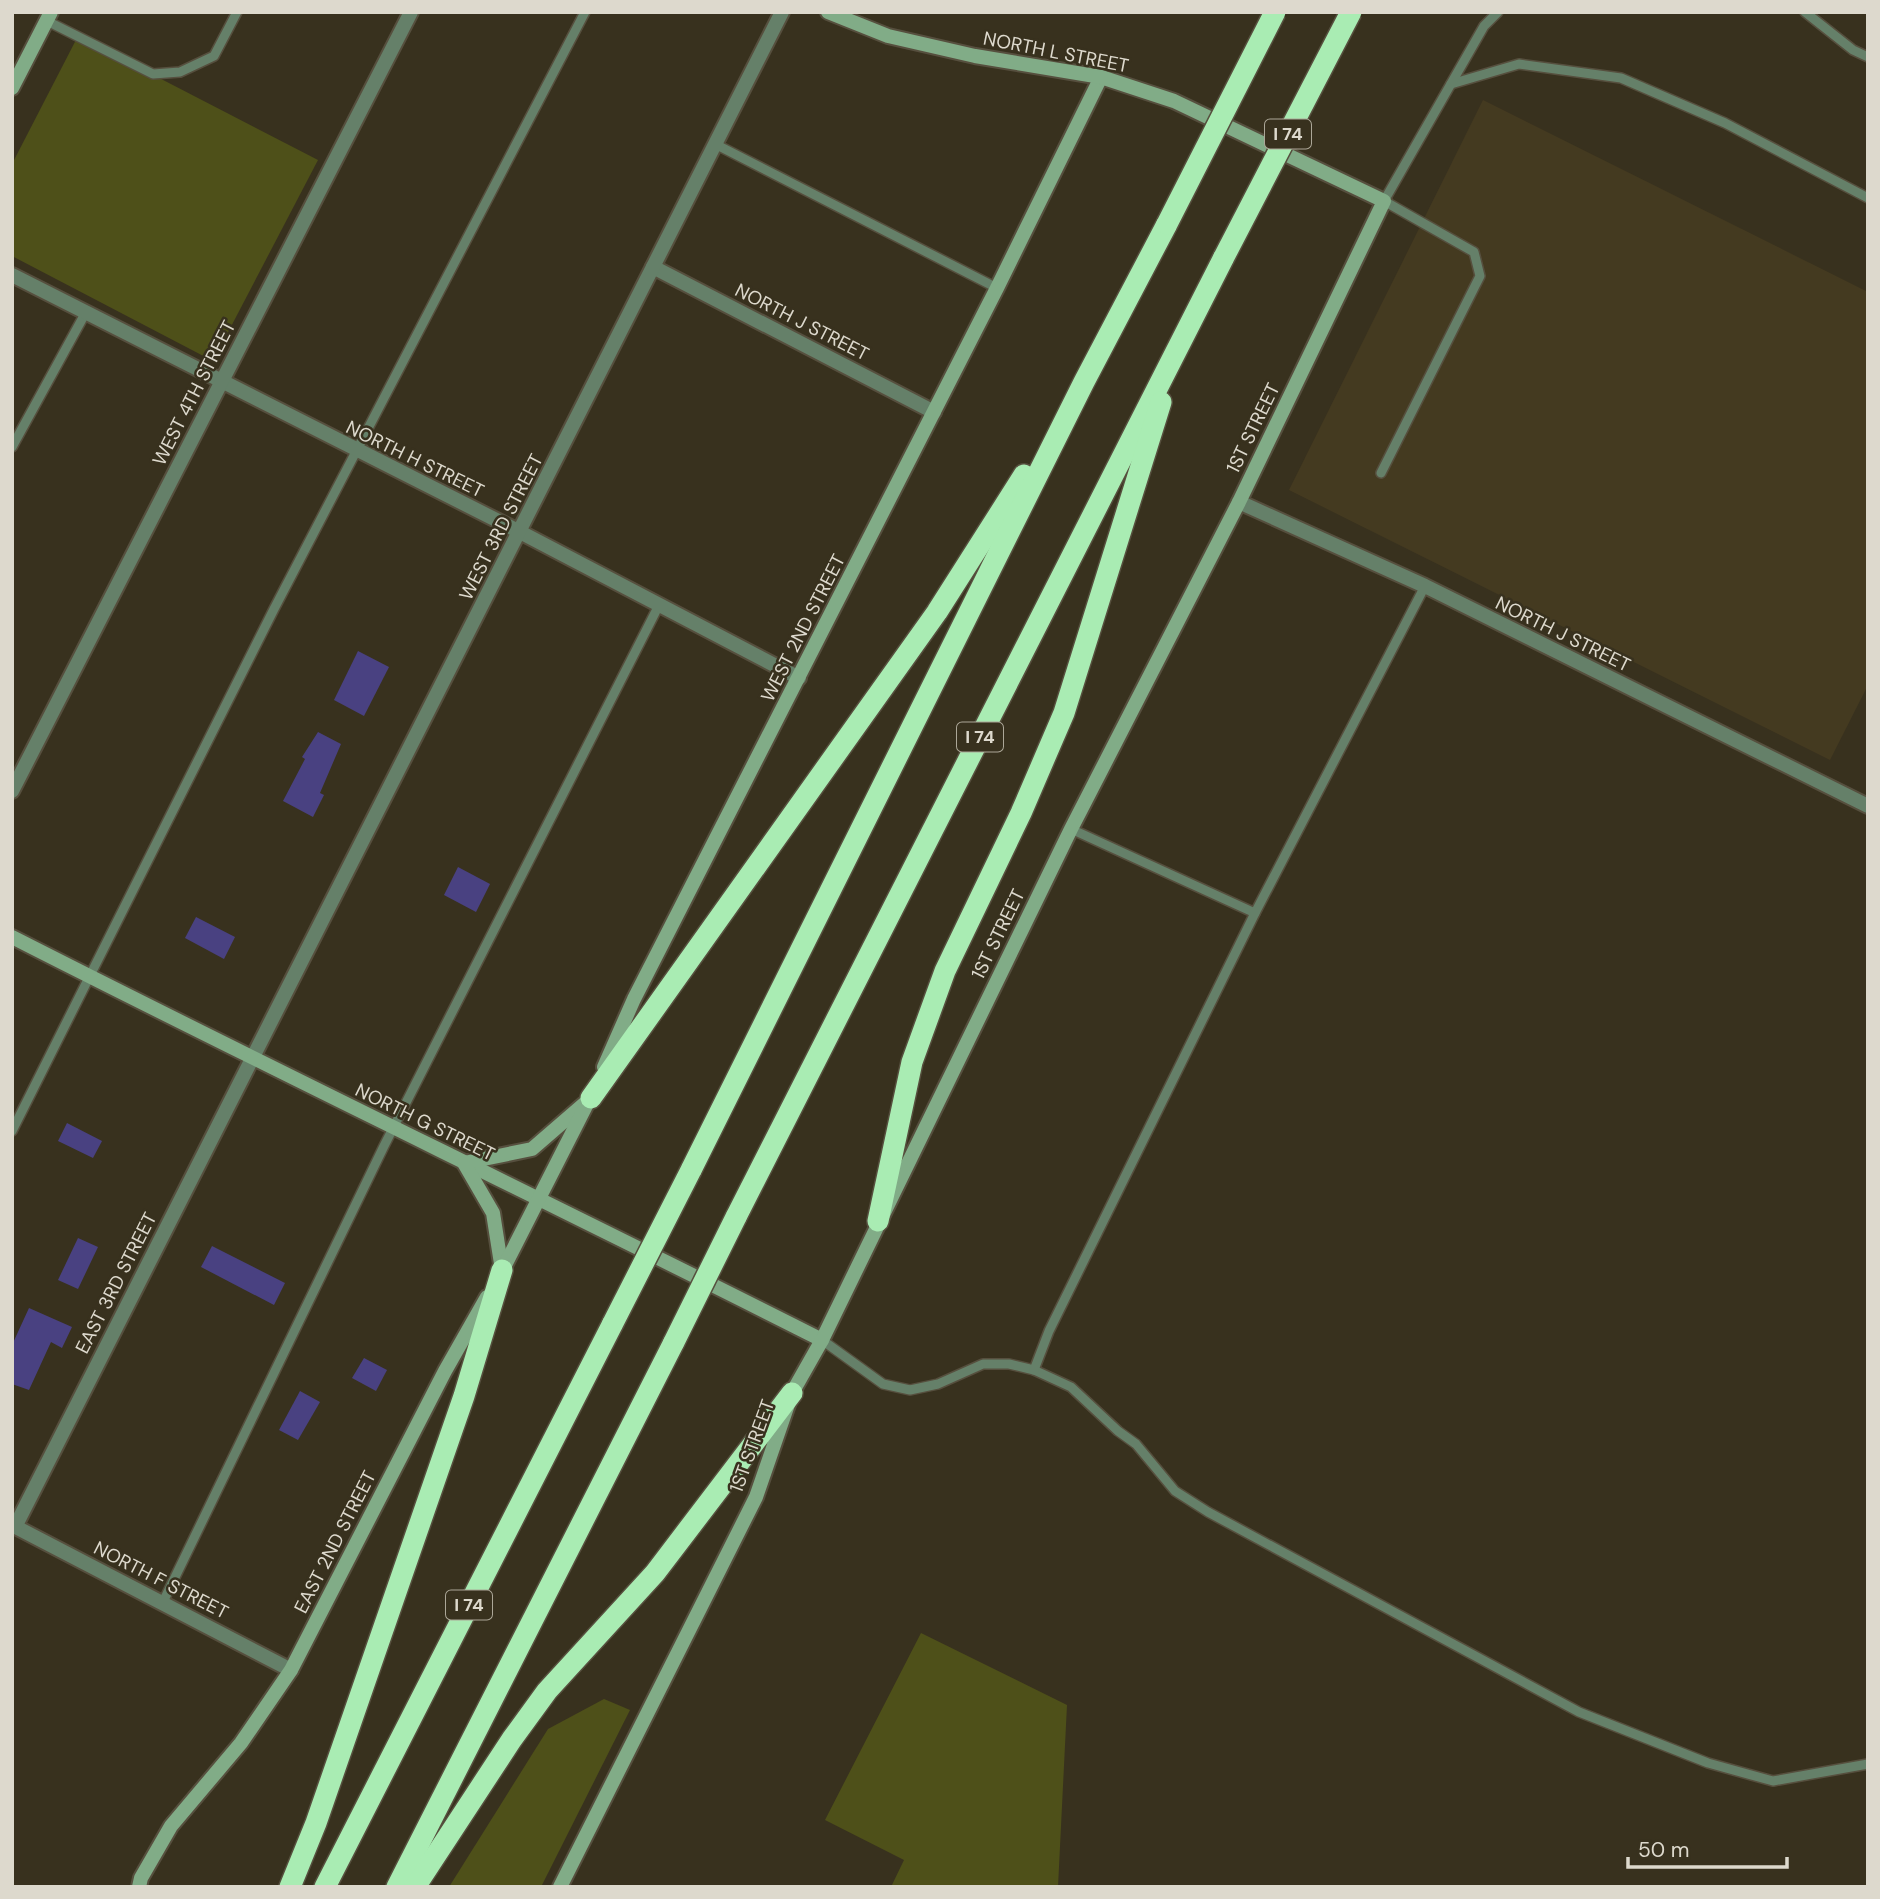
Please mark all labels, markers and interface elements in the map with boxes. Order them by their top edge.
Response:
street label: NORTH L STREET [981,26,1131,78]
road number: I 74 [1265,119,1311,148]
street label: NORTH J STREET [731,277,874,367]
street label: WEST 4TH STREET [147,316,242,470]
street label: 1ST STREET [1220,379,1286,477]
street label: NORTH H STREET [342,415,488,503]
street label: WEST 3RD STREET [453,449,549,604]
street label: WEST 2ND STREET [755,550,851,706]
street label: NORTH J STREET [1491,591,1635,678]
road number: I 74 [957,722,1003,752]
street label: 1ST STREET [965,885,1031,983]
street label: NORTH G STREET [351,1077,499,1167]
street label: EAST 3RD STREET [70,1208,163,1358]
street label: 1ST STREET [724,1396,780,1496]
street label: EAST 2ND STREET [288,1466,382,1618]
street label: NORTH F STREET [89,1535,233,1625]
road number: I 74 [446,1590,492,1620]
scale bar [1628,1826,1787,1870]
text: 50 m [1638,1836,1689,1864]

